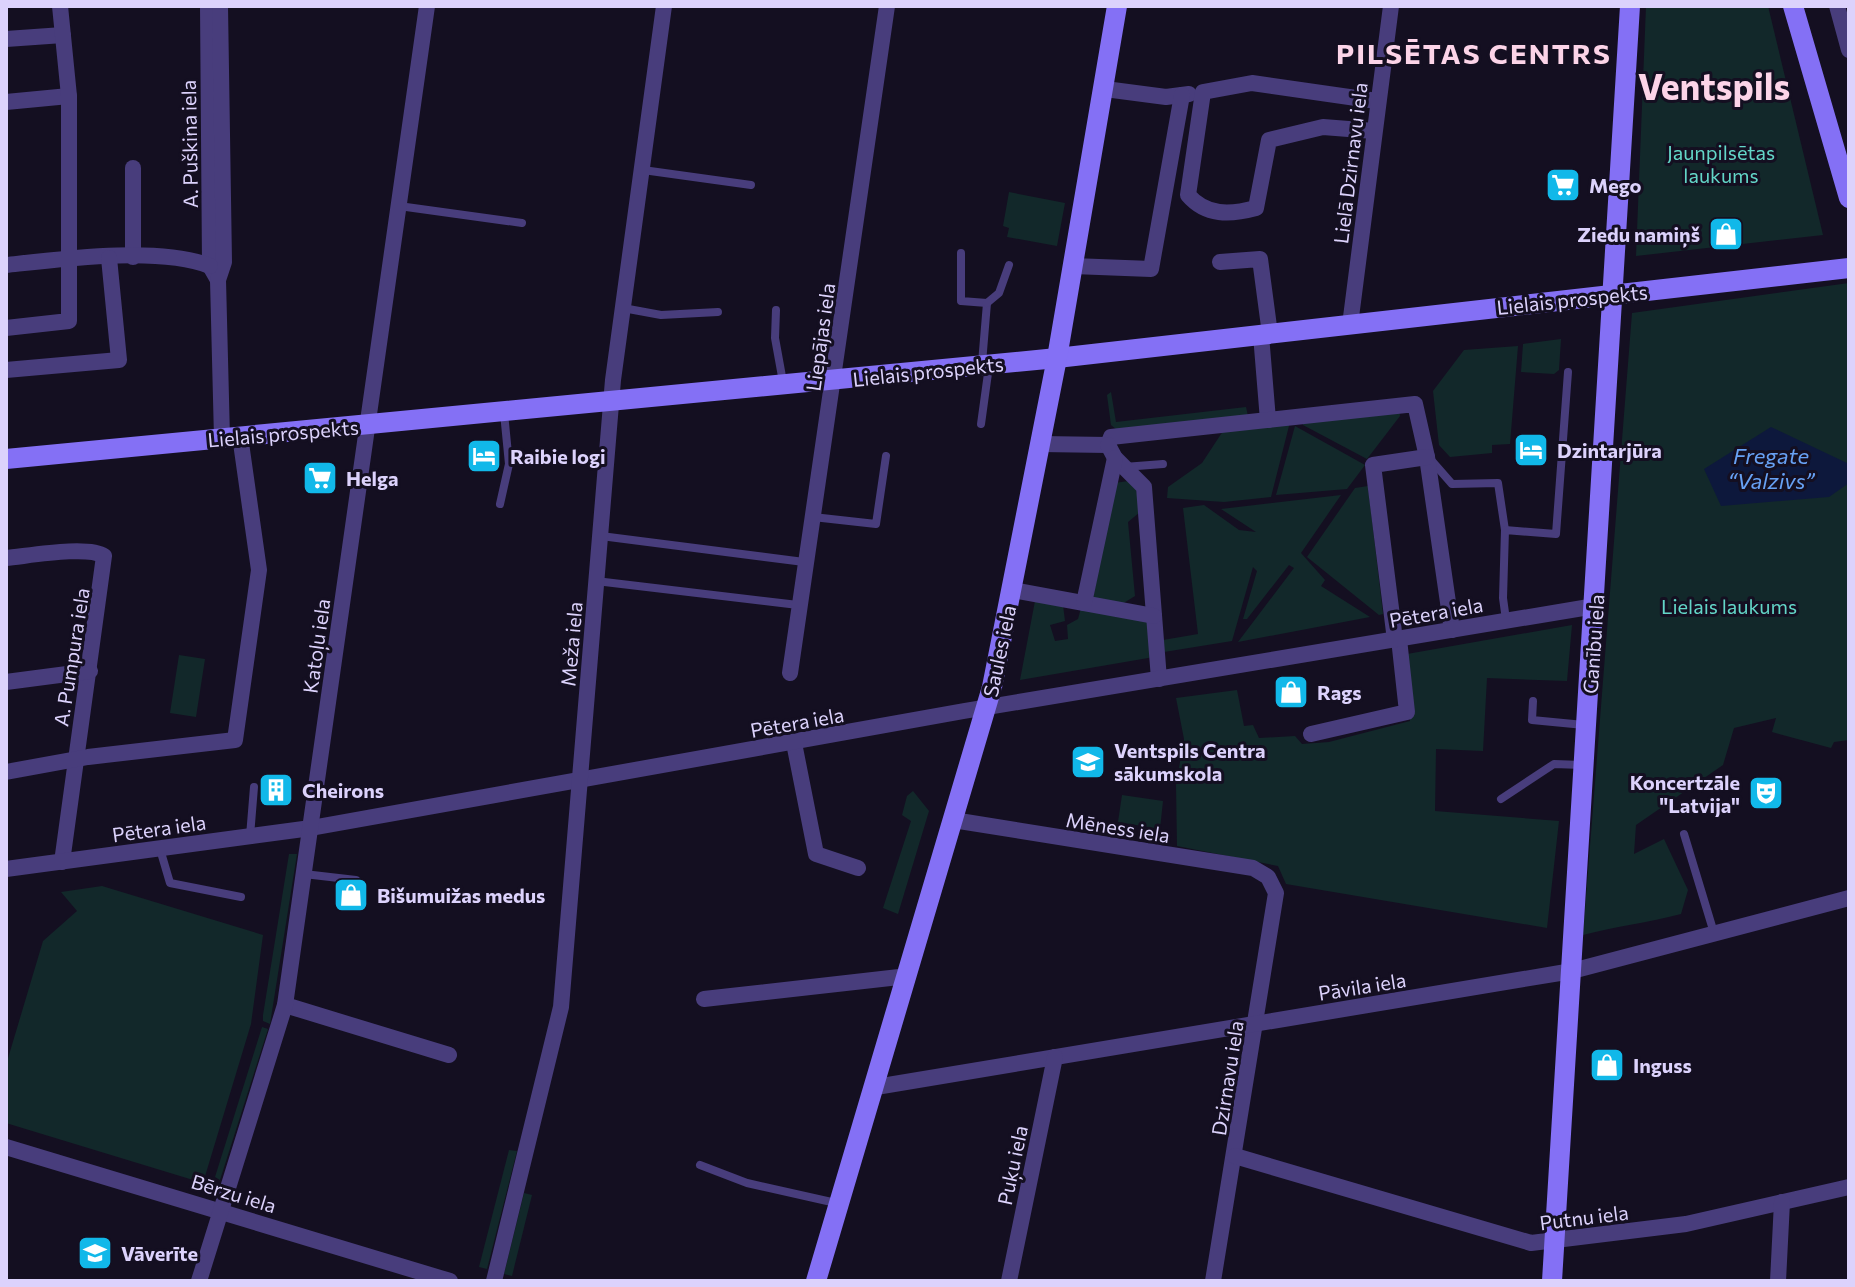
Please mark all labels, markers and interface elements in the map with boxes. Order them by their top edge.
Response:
district label: PILSĒTAS CENTRS [1336,36,1612,70]
district label: Ventspils [1638,63,1790,107]
street label: A. Puškina iela [176,80,202,208]
street label: Lielā Dzirnavu iela [1328,81,1372,245]
park label: Jaunpilsētas laukums [1667,140,1775,187]
supermarket icon: Mego [1544,166,1582,204]
place label: Mego [1589,173,1641,197]
shop icon: Ziedu namiņš [1707,215,1745,253]
place label: Ziedu namiņš [1577,222,1700,248]
street label: Lielais prospekts [1495,279,1649,319]
street label: Liepājas iela [801,281,839,393]
street label: Lielais prospekts [851,351,1005,391]
street label: Lielais prospekts [206,414,360,452]
hotel icon: Dzintarjūra [1512,431,1550,469]
hotel icon: Raibie logi [465,437,503,475]
place label: Dzintarjūra [1557,438,1662,462]
water label: Fregate “Valzivs” [1728,442,1815,494]
place label: Raibie logi [510,444,606,468]
supermarket icon: Helga [301,459,339,497]
place label: Helga [346,466,398,490]
street label: A. Pumpura iela [48,586,94,728]
street label: Pētera iela [1387,592,1485,632]
street label: Ganību iela [1578,593,1608,695]
park label: Lielais laukums [1661,594,1797,618]
street label: Katoļu iela [297,597,336,695]
street label: Meža iela [555,601,587,687]
street label: Saules iela [978,603,1020,699]
shop icon: Rags [1272,673,1310,711]
place label: Rags [1317,680,1362,704]
street label: Pētera iela [748,702,846,742]
place label: Ventspils Centra sākumskola [1114,738,1265,785]
school or university icon: Ventspils Centra sākumskola [1069,743,1107,781]
place label: Koncertzāle "Latvija" [1630,770,1740,817]
building icon: Cheirons [257,771,295,809]
theatre icon: Koncertzāle "Latvija" [1747,774,1785,812]
place label: Cheirons [302,778,384,802]
street label: Mēness iela [1064,807,1172,847]
street label: Pētera iela [111,810,207,846]
shop icon: Bišumuižas medus [332,876,370,914]
place label: Bišumuižas medus [377,883,545,907]
street label: Pāvila iela [1316,967,1408,1005]
street label: Dzirnavu iela [1206,1019,1248,1137]
shop icon: Inguss [1588,1046,1626,1084]
place label: Inguss [1633,1053,1692,1077]
street label: Puķu iela [992,1123,1034,1207]
street label: Bērzu iela [189,1169,279,1217]
street label: Putnu iela [1538,1200,1630,1234]
school or university icon: Vāverīte [76,1234,114,1272]
place label: Vāverīte [121,1241,198,1265]

